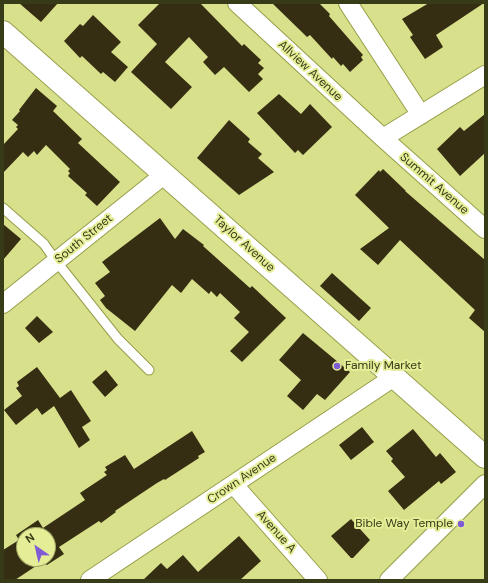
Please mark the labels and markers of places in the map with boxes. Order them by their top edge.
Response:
place label: Family Market [345,359,422,373]
marker: Family Market [332,361,342,371]
place label: Bible Way Temple [355,517,453,531]
marker: Bible Way Temple [456,519,466,529]

